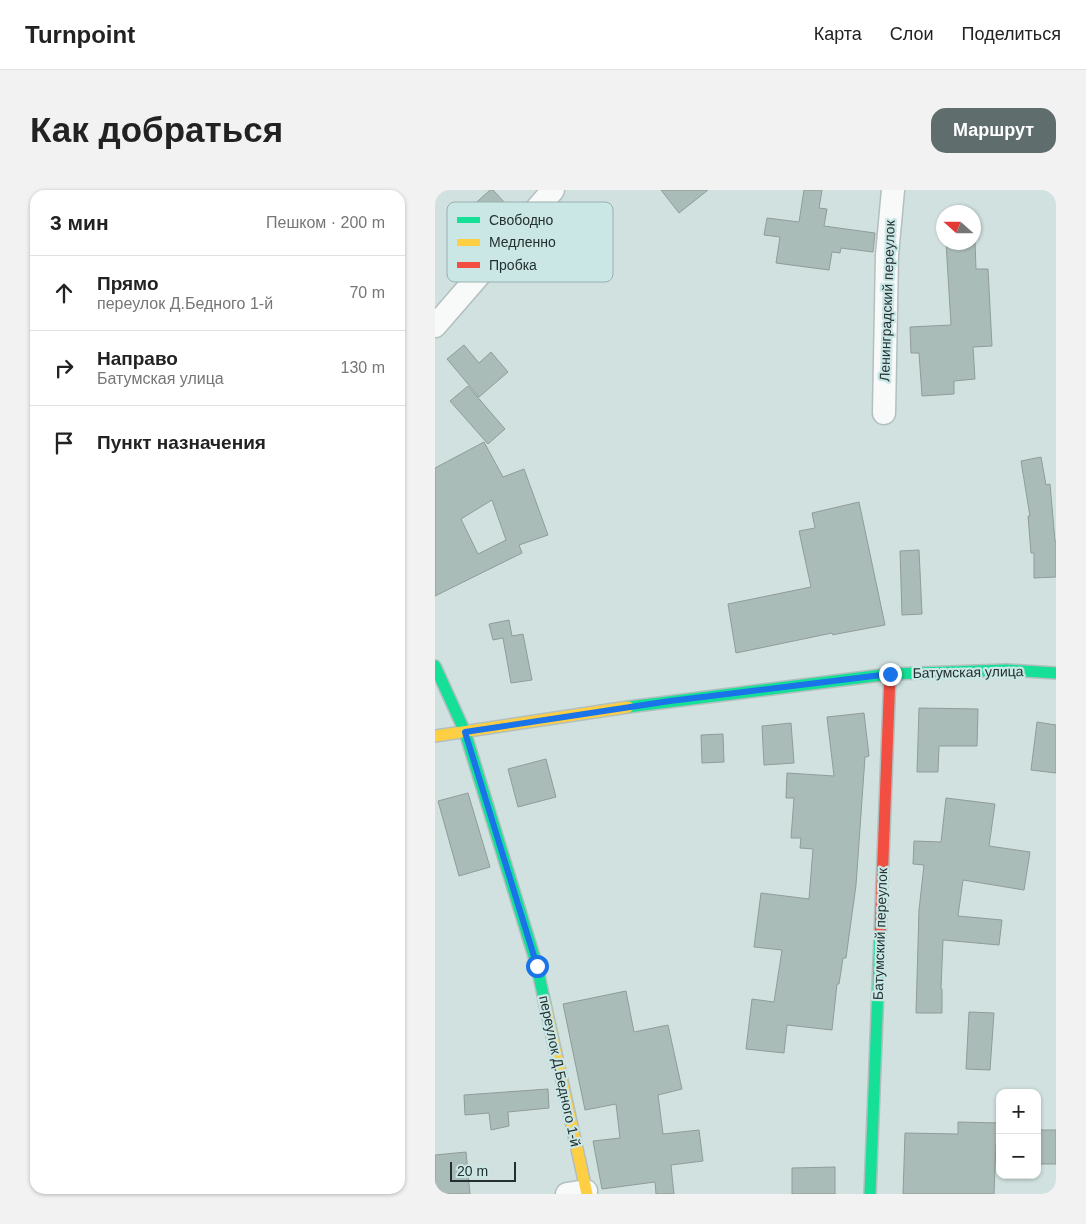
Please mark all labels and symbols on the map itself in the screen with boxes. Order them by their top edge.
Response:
legend [447,202,613,282]
north arrow [936,205,981,250]
text: Свободно [489,212,554,228]
street label: Ленинградский переулок [876,219,898,382]
text: Медленно [489,234,556,250]
text: Пробка [489,257,537,273]
route end [879,663,902,686]
street label: Батумская улица [912,663,1024,681]
street label: Батумский переулок [870,867,890,1000]
route start [526,955,549,978]
street label: переулок Д.Бедного 1-й [536,994,584,1148]
scale bar [450,1159,516,1182]

